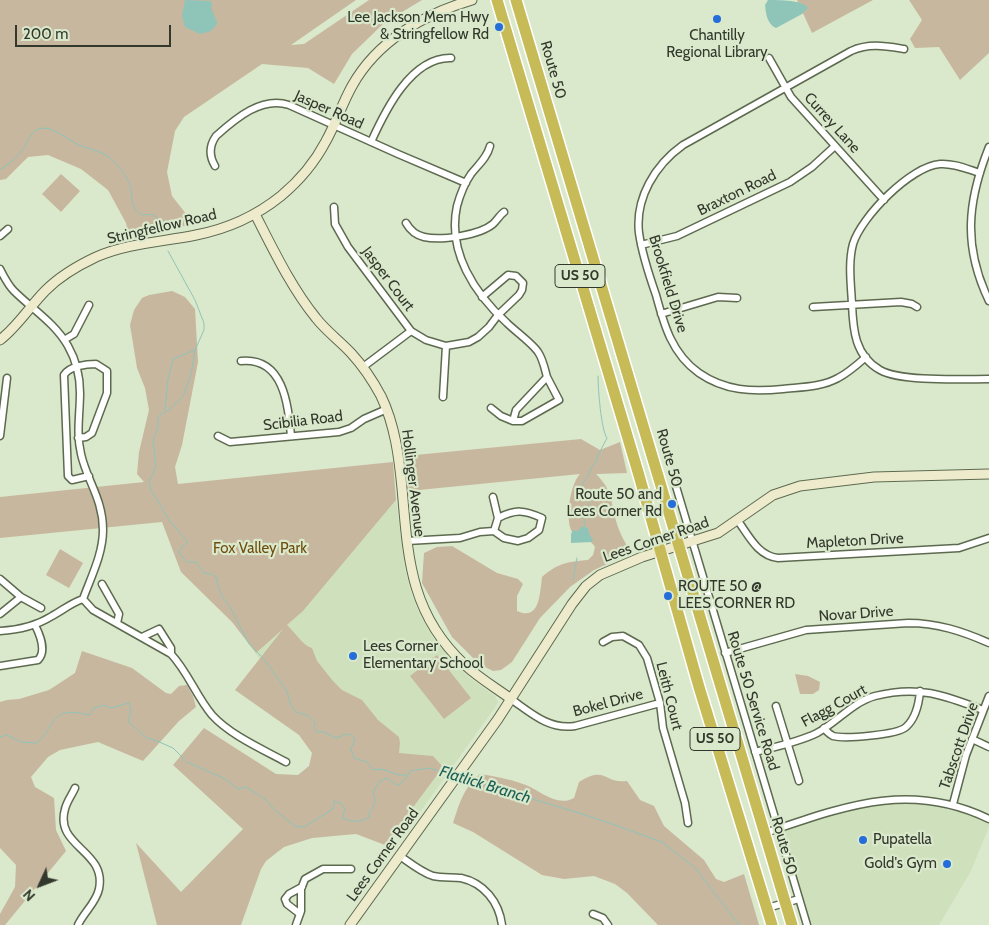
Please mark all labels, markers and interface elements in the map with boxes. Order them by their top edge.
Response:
place label: Lee Jackson Mem Hwy & Stringfellow Rd [347,9,489,44]
marker: Chantilly Regional Library [711,13,723,25]
scale bar [18,15,174,47]
marker: Lee Jackson Mem Hwy & Stringfellow Rd [493,21,505,33]
text: 200 m [23,25,68,43]
place label: Chantilly Regional Library [666,27,768,62]
street label: Route 50 [536,39,570,101]
street label: Jasper Road [292,87,366,133]
street label: Currey Lane [800,89,864,157]
street label: Braxton Road [695,166,779,220]
street label: Stringfellow Road [105,206,219,248]
street label: Brookfield Drive [645,233,691,335]
street label: Jasper Court [358,243,418,315]
road number: US 50 [555,264,605,288]
street label: Scibilia Road [262,407,344,435]
street label: Route 50 [652,427,686,489]
street label: Hollinger Avenue [397,428,429,538]
place label: Route 50 and Lees Corner Rd [566,486,662,521]
marker: Route 50 and Lees Corner Rd [666,498,678,510]
street label: Lees Corner Road [601,513,711,567]
street label: Mapleton Drive [806,529,904,553]
park label: Fox Valley Park [213,540,307,558]
place label: ROUTE 50 @ LEES CORNER RD [678,578,795,613]
marker: ROUTE 50 @ LEES CORNER RD [662,590,674,602]
street label: Novar Drive [818,602,894,626]
street label: Route 50 Service Road [723,629,783,773]
place label: Lees Corner Elementary School [363,638,483,673]
marker: Lees Corner Elementary School [347,650,359,662]
street label: Leith Court [652,660,686,732]
street label: Flagg Court [798,681,870,731]
street label: Bokel Drive [571,685,645,721]
street label: Tabscott Drive [936,700,982,792]
road number: US 50 [690,728,740,751]
water label: Flatlick Branch [437,762,533,808]
street label: Lees Corner Road [343,805,423,905]
street label: Route 50 [767,815,801,877]
place label: Pupatella [873,831,932,849]
marker: Pupatella [857,834,869,846]
place label: Gold's Gym [864,855,937,873]
marker: Gold's Gym [941,858,953,870]
north arrow [15,860,65,910]
text: N [19,885,39,905]

